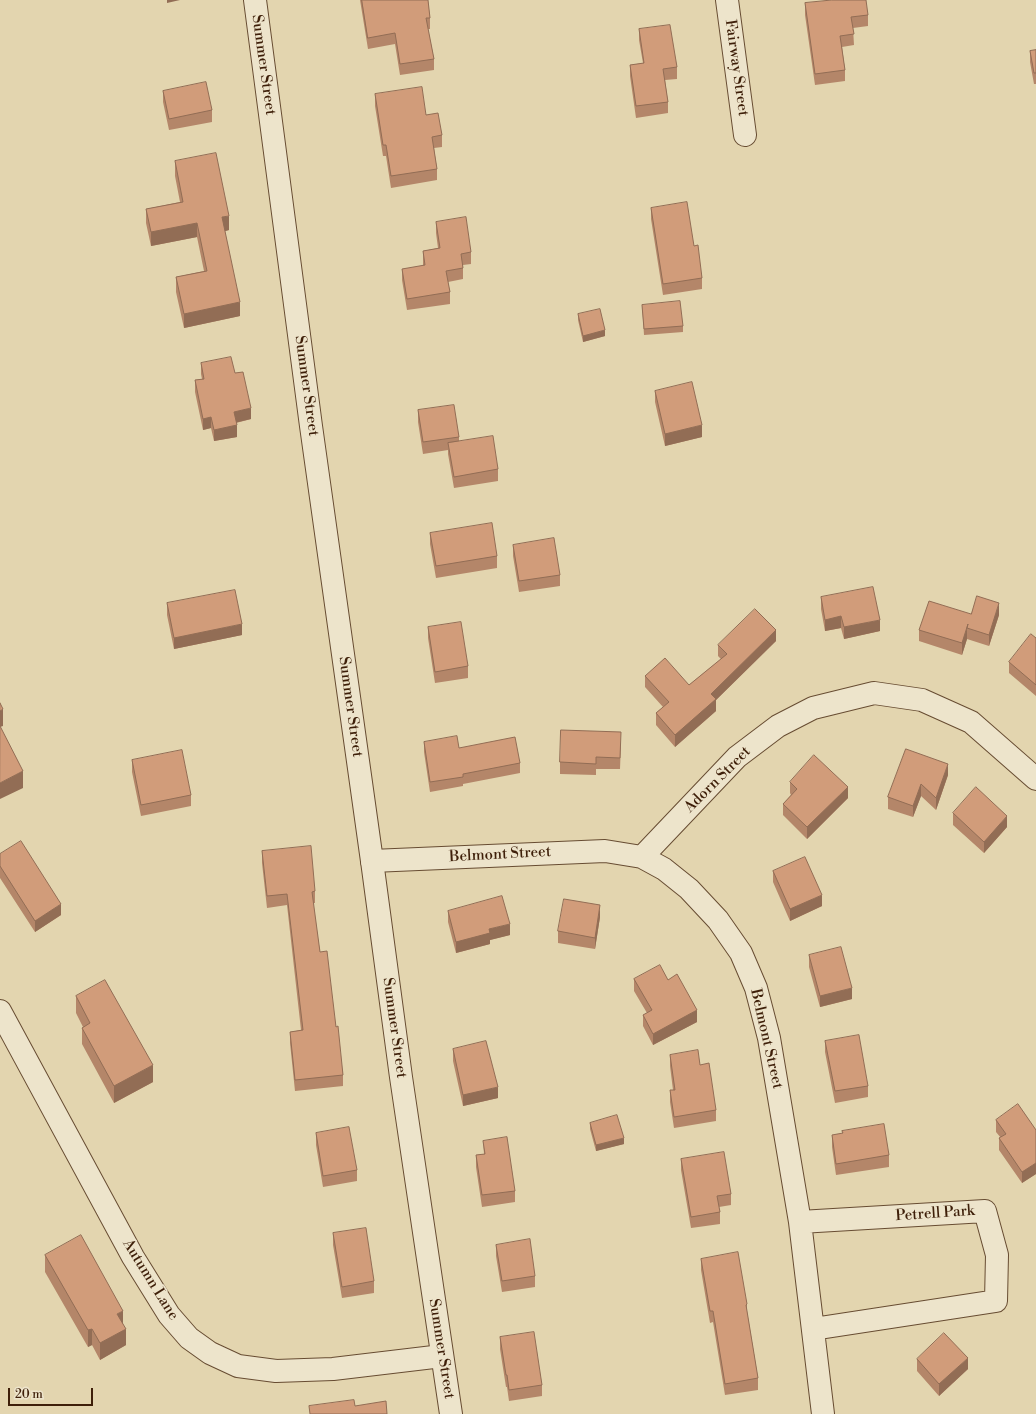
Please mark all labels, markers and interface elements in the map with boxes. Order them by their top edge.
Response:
street label: Summer Street [247,14,279,116]
street label: Fairway Street [720,18,752,118]
street label: Summer Street [290,335,322,437]
street label: Summer Street [334,656,366,758]
street label: Adorn Street [681,743,755,817]
street label: Belmont Street [448,843,552,867]
street label: Summer Street [378,977,410,1079]
street label: Belmont Street [746,987,786,1091]
street label: Petrell Park [895,1202,975,1226]
street label: Autumn Lane [118,1236,182,1324]
street label: Summer Street [424,1298,458,1400]
scale bar [10,1380,95,1406]
text: 20 m [15,1387,43,1402]

